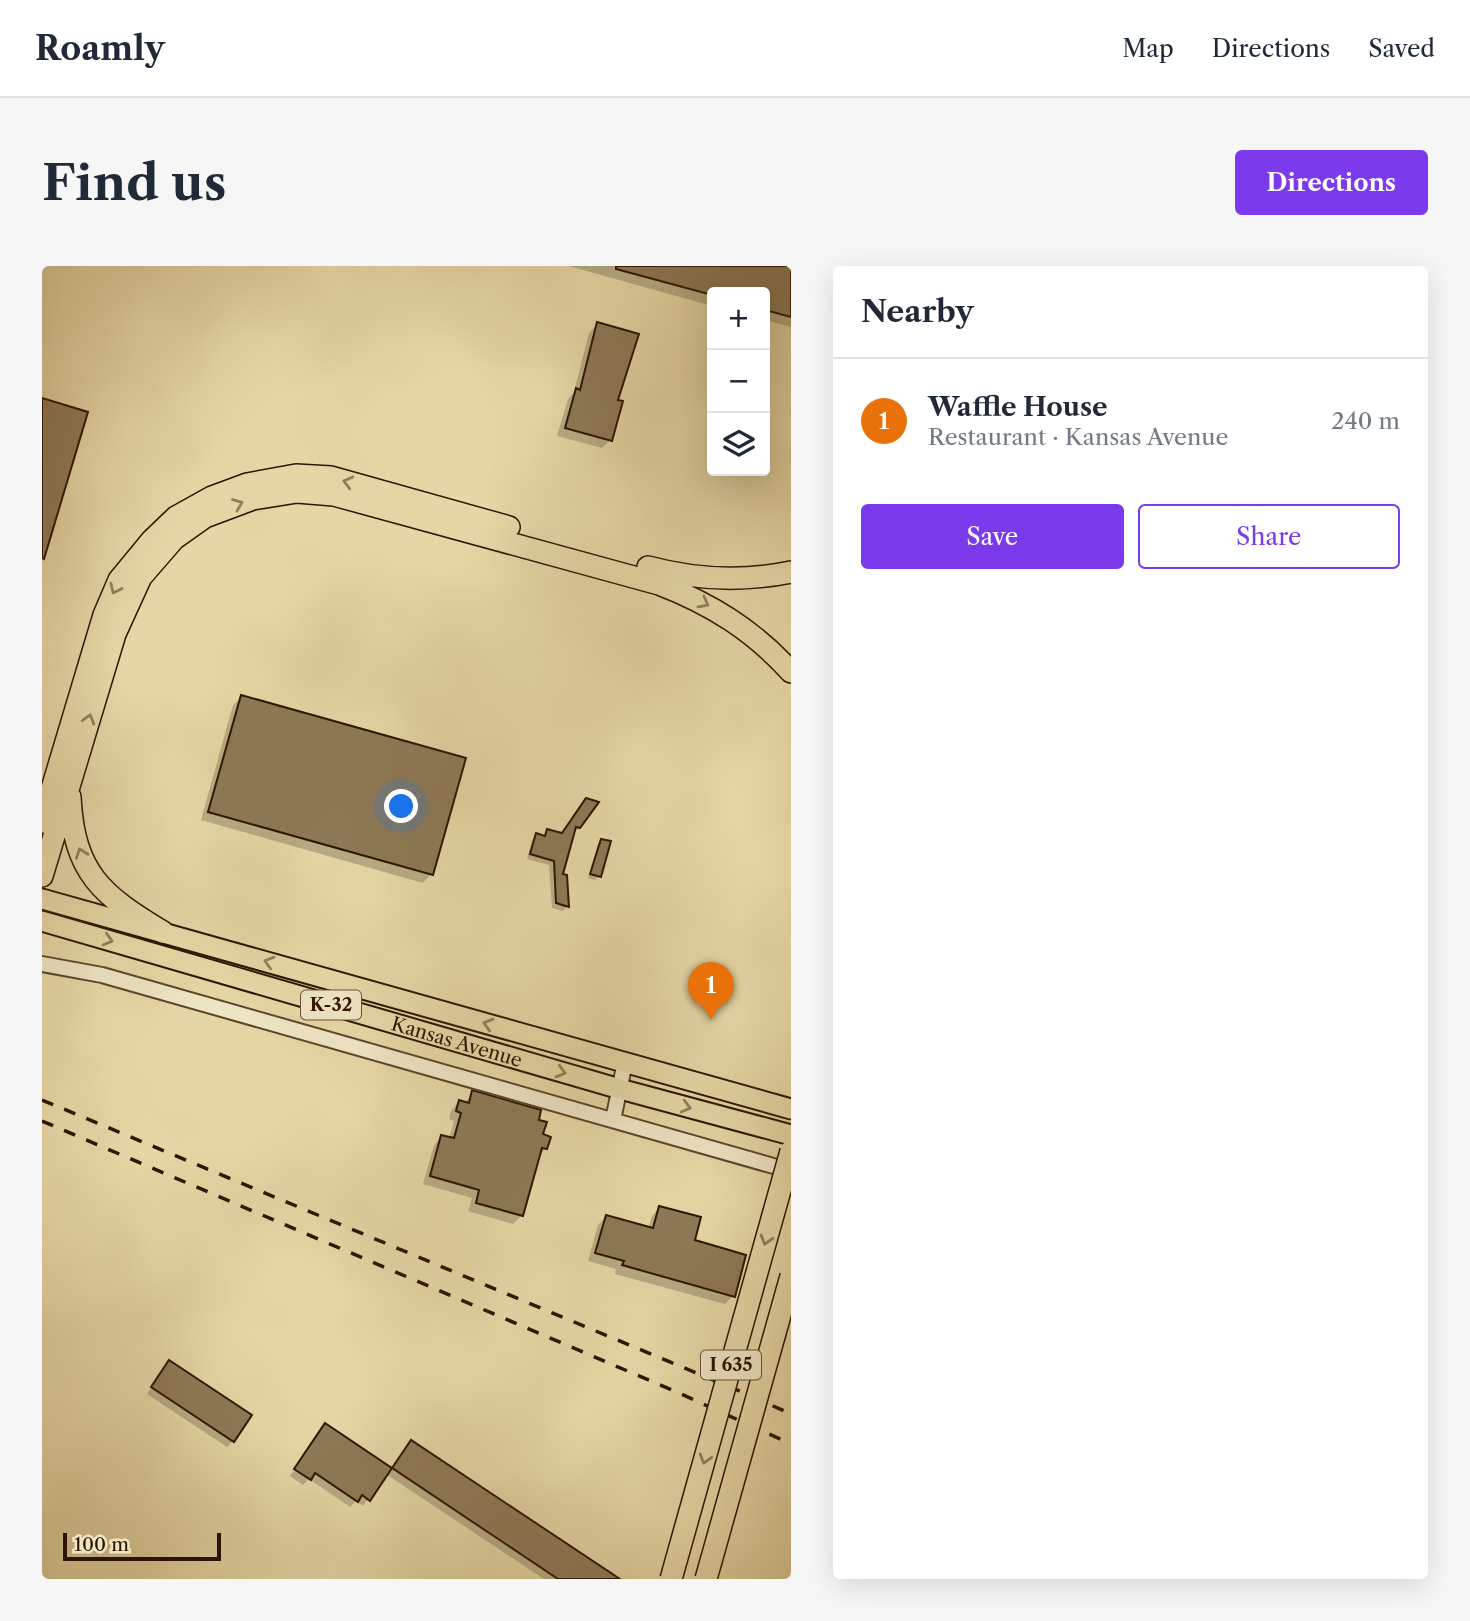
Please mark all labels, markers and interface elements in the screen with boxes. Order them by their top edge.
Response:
text: Roamly [35,28,165,69]
text: Map [1122,34,1174,63]
text: Directions [1212,34,1330,63]
text: Saved [1368,34,1435,63]
button: Directions [1235,150,1428,215]
text: Find us [42,152,226,213]
map controls [707,287,770,476]
button: + [707,287,770,350]
text: Nearby [861,293,974,330]
button: − [707,350,770,413]
text: Waffle House [928,391,1108,423]
text: 1 [879,407,889,435]
text: 240 m [1331,407,1400,435]
button: layers [707,413,770,476]
text: Restaurant · Kansas Avenue [928,423,1228,451]
one-way arrow [343,476,355,490]
one-way arrow [232,499,244,513]
button: Save [861,504,1124,569]
button: Share [1138,504,1400,569]
one-way arrow [110,582,124,594]
one-way arrow [697,595,710,608]
one-way arrow [80,714,95,726]
your location [384,789,418,823]
one-way arrow [75,848,89,860]
one-way arrow [101,932,113,946]
one-way arrow [264,956,276,970]
pin: 1 [688,962,734,1020]
road number: K-32 [301,990,361,1020]
street label: Kansas Avenue [389,1012,525,1072]
one-way arrow [483,1017,495,1032]
one-way arrow [555,1063,567,1078]
one-way arrow [680,1098,692,1113]
one-way arrow [760,1234,774,1246]
road number: I 635 [701,1350,761,1380]
one-way arrow [698,1453,713,1465]
scale bar [63,1530,220,1562]
text: 100 m [74,1533,129,1556]

